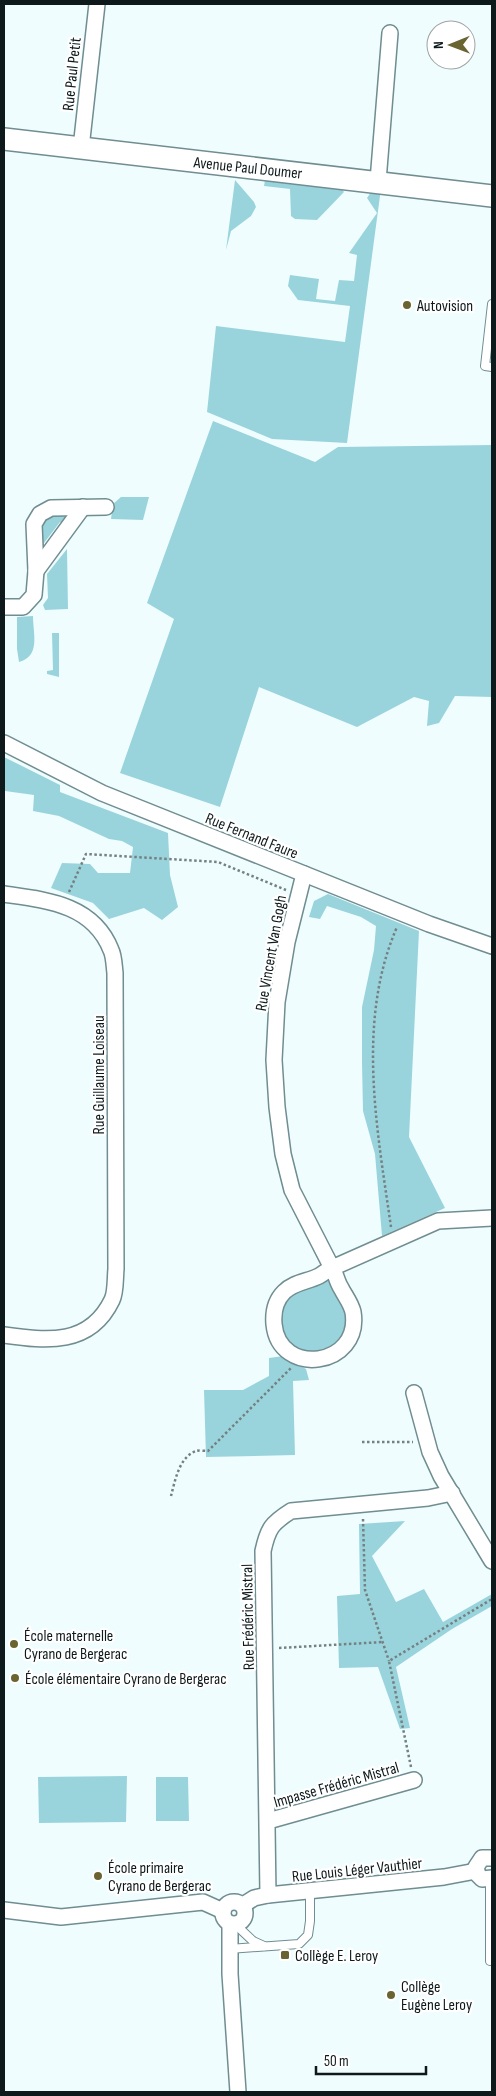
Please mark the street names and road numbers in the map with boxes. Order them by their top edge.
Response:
street label: Rue Paul Petit [59,36,86,112]
street label: Avenue Paul Doumer [192,153,303,184]
street label: Rue Fernand Faure [202,809,301,864]
street label: Rue Vincent Van Gogh [252,894,291,1013]
street label: Rue Guillaume Loiseau [90,1015,109,1135]
street label: Rue Frédéric Mistral [238,1564,259,1670]
street label: Impasse Frédéric Mistral [272,1758,401,1812]
street label: Rue Louis Léger Vauthier [291,1854,424,1887]

